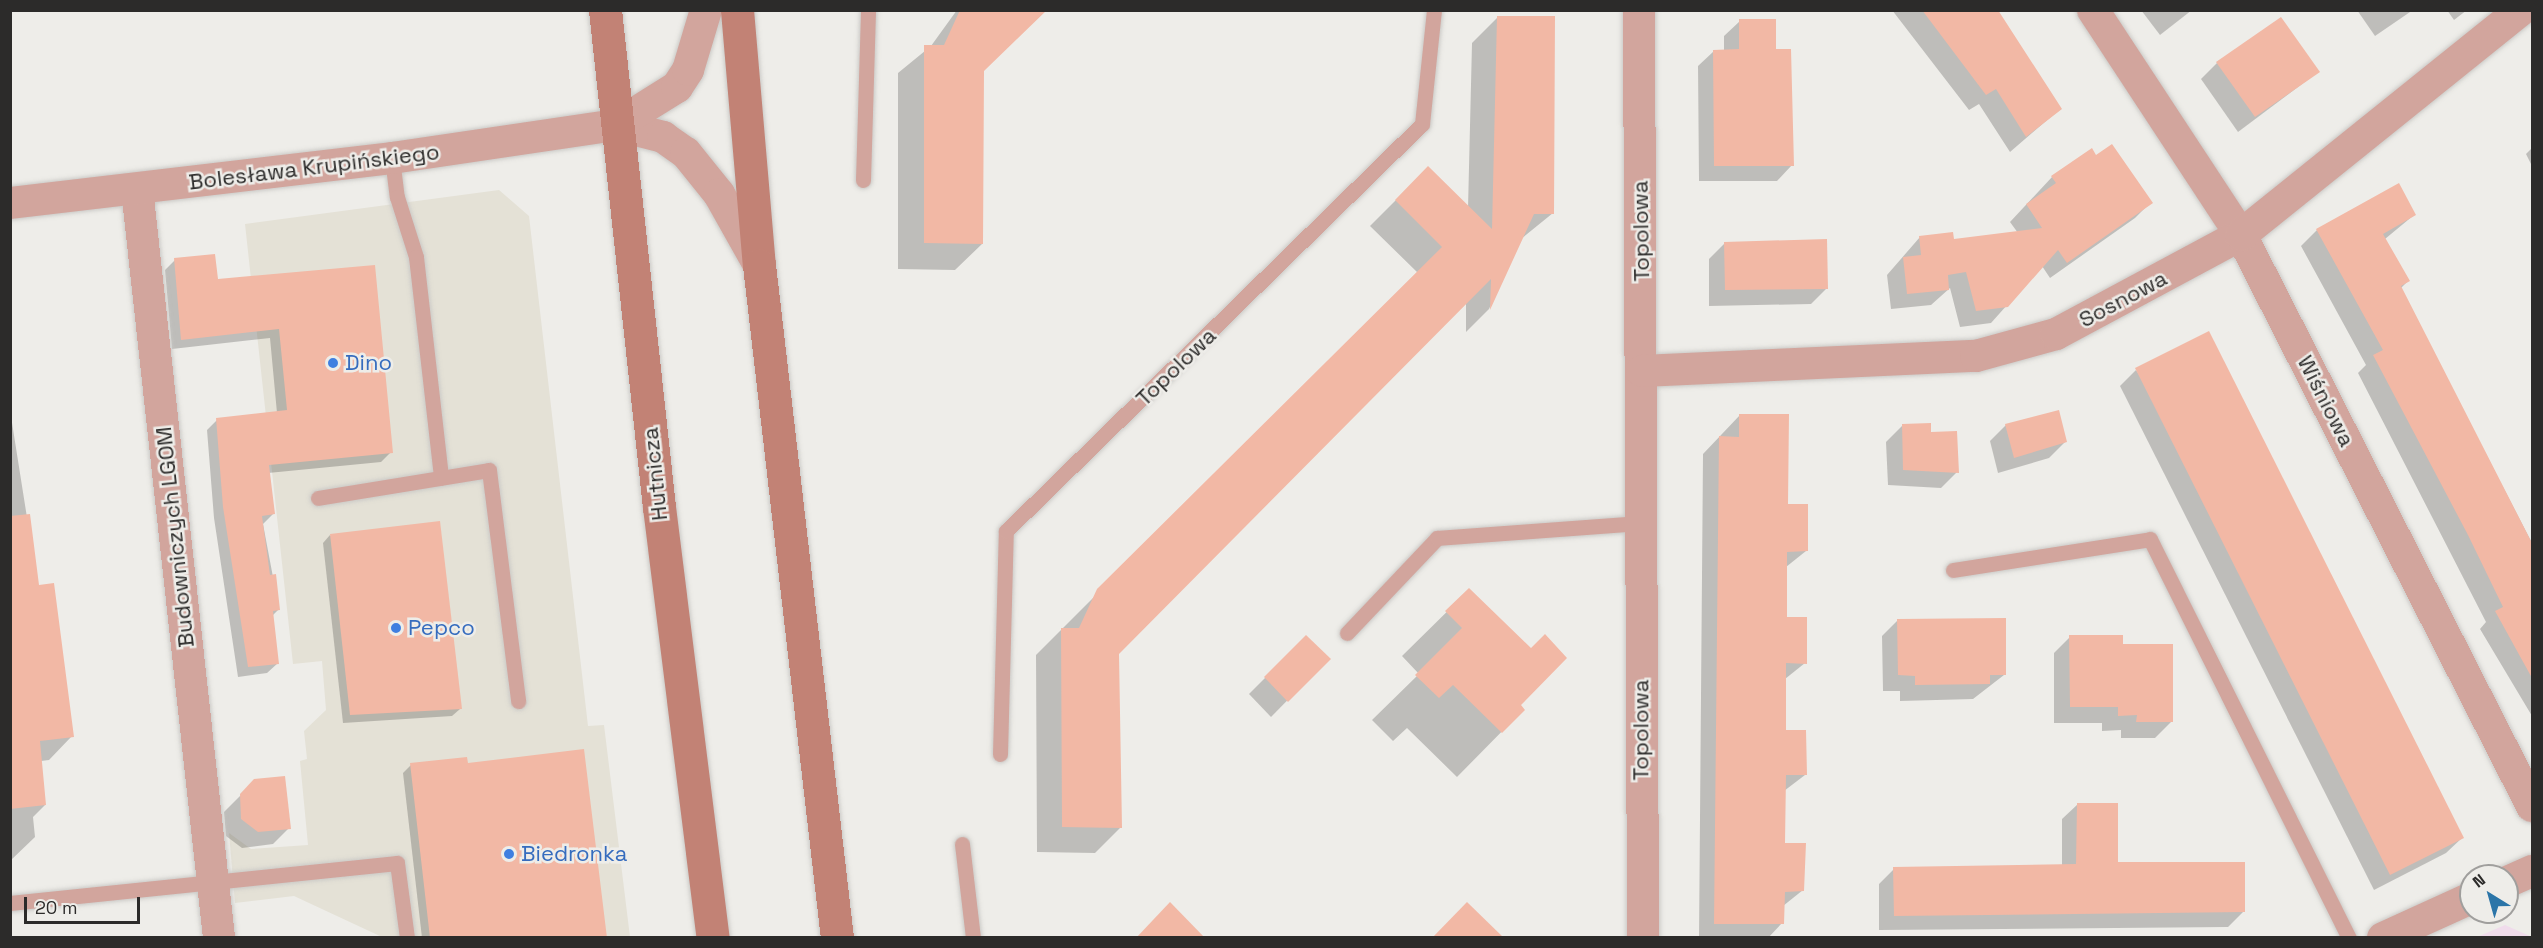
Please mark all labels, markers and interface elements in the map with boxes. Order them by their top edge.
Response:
street label: Bolesława Krupińskiego [187,139,441,195]
street label: Topolowa [1627,180,1655,282]
street label: Sosnowa [2075,265,2171,333]
street label: Topolowa [1131,322,1221,412]
place label: Dino [345,350,392,376]
street label: Wiśniowa [2292,351,2360,451]
marker: Dino [326,356,340,370]
street label: Budowniczych LGOM [150,425,200,649]
street label: Hutnicza [637,426,673,522]
place label: Pepco [408,615,475,641]
marker: Pepco [389,621,403,635]
street label: Topolowa [1628,680,1654,780]
place label: Biedronka [521,841,627,867]
marker: Biedronka [502,847,516,861]
north arrow [2459,864,2519,924]
text: N [2468,869,2490,892]
scale bar [27,885,142,923]
text: 20 m [35,896,78,919]

